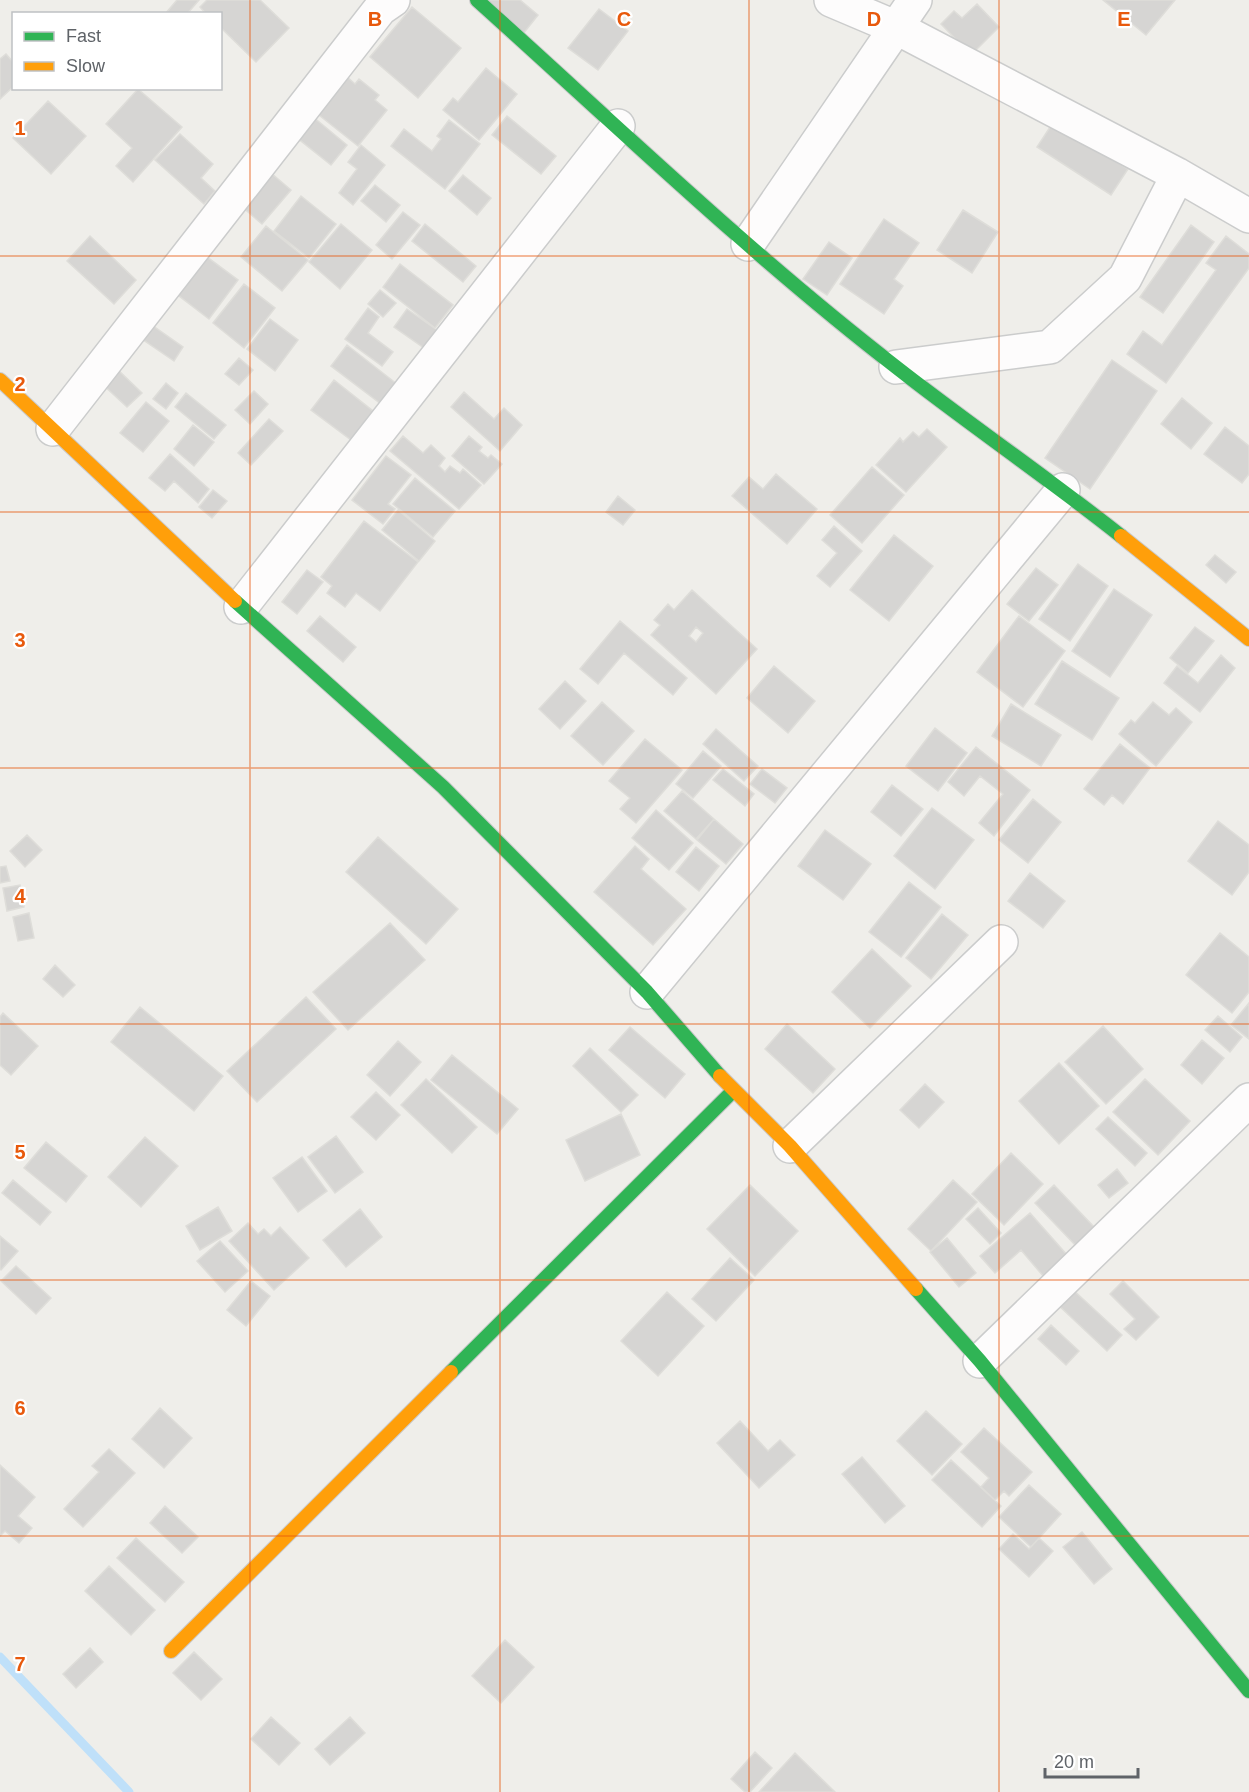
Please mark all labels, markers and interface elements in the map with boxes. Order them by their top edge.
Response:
text: B [368,8,382,30]
text: C [617,8,631,30]
text: D [867,8,881,30]
text: E [1117,8,1131,30]
legend [12,12,222,90]
text: Fast [66,26,101,46]
text: Slow [66,56,106,76]
text: 1 [14,117,26,139]
text: 2 [14,373,26,395]
text: 3 [14,629,26,651]
text: 4 [14,885,26,907]
text: 5 [14,1141,26,1163]
text: 6 [14,1397,26,1419]
text: 7 [14,1653,26,1675]
scale bar [1045,1741,1138,1779]
text: 20 m [1054,1752,1094,1772]

